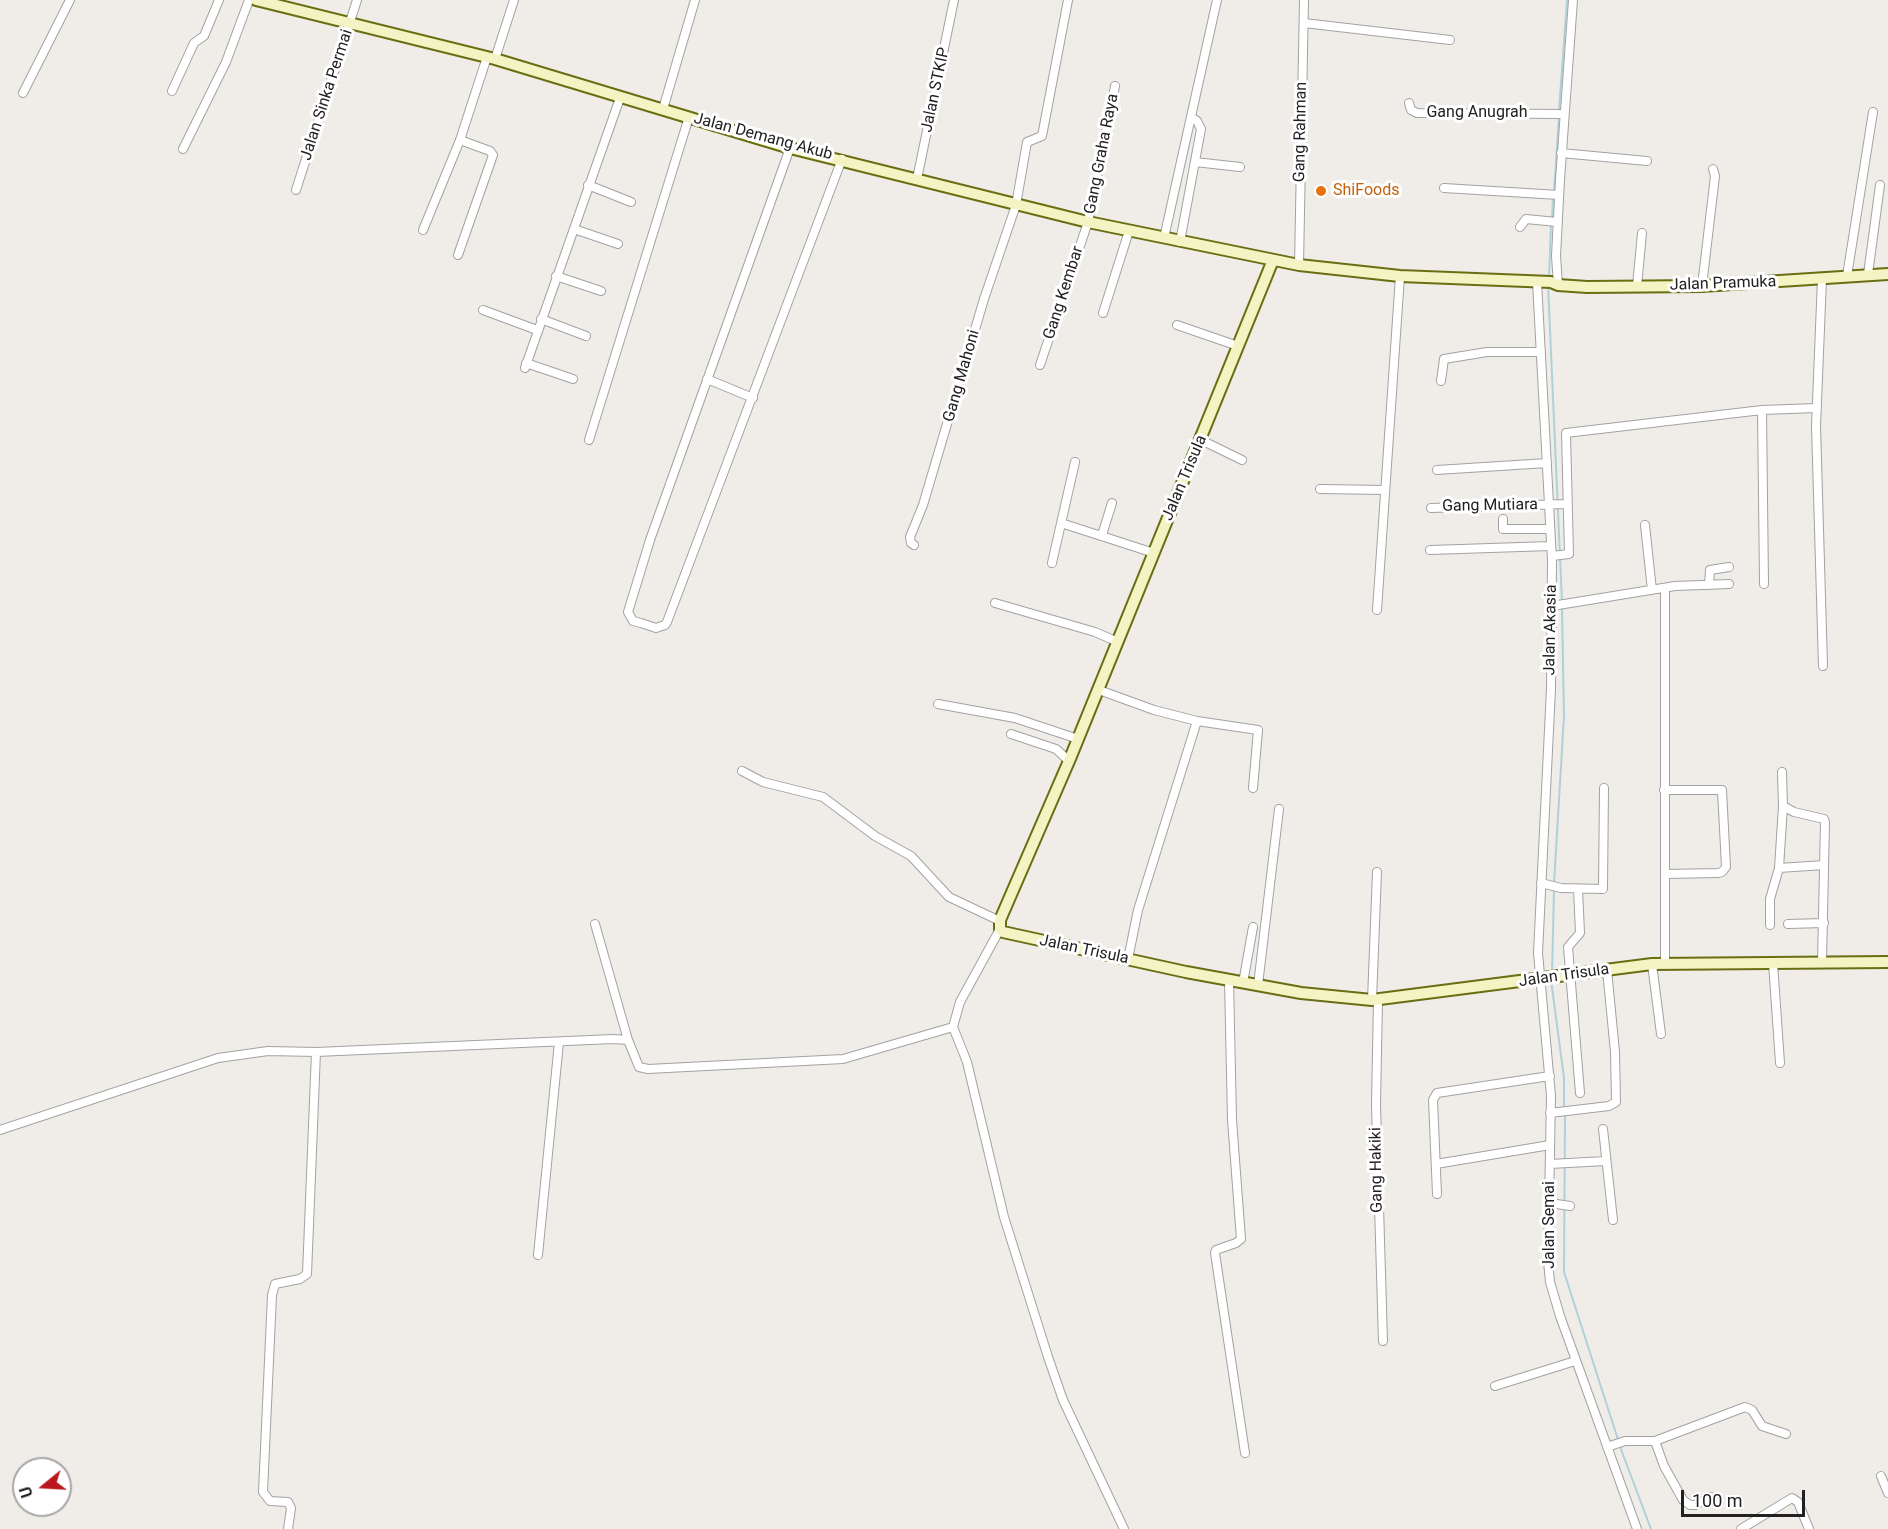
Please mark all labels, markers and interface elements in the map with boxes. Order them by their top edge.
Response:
street label: Jalan Sinka Permai [297,27,357,163]
street label: Jalan STKIP [918,46,954,134]
street label: Gang Rahman [1291,82,1311,182]
street label: Gang Graha Raya [1081,92,1123,216]
street label: Gang Anugrah [1426,103,1528,123]
street label: Jalan Demang Akub [692,109,834,165]
place label: ShiFoods [1333,181,1399,201]
marker: ShiFoods [1314,184,1328,198]
street label: Gang Kembar [1040,244,1088,342]
street label: Jalan Pramuka [1669,273,1777,295]
street label: Gang Mahoni [940,328,984,424]
street label: Jalan Trisula [1158,432,1212,524]
street label: Gang Mutiara [1442,496,1538,516]
street label: Jalan Akasia [1541,584,1561,676]
street label: Jalan Trisula [1038,931,1130,969]
street label: Jalan Trisula [1518,960,1610,992]
street label: Gang Hakiki [1367,1127,1387,1213]
street label: Jalan Semai [1540,1181,1560,1269]
north arrow [12,1457,72,1517]
scale bar [1684,1478,1808,1516]
text: U [16,1484,37,1500]
text: 100 m [1692,1490,1743,1511]

